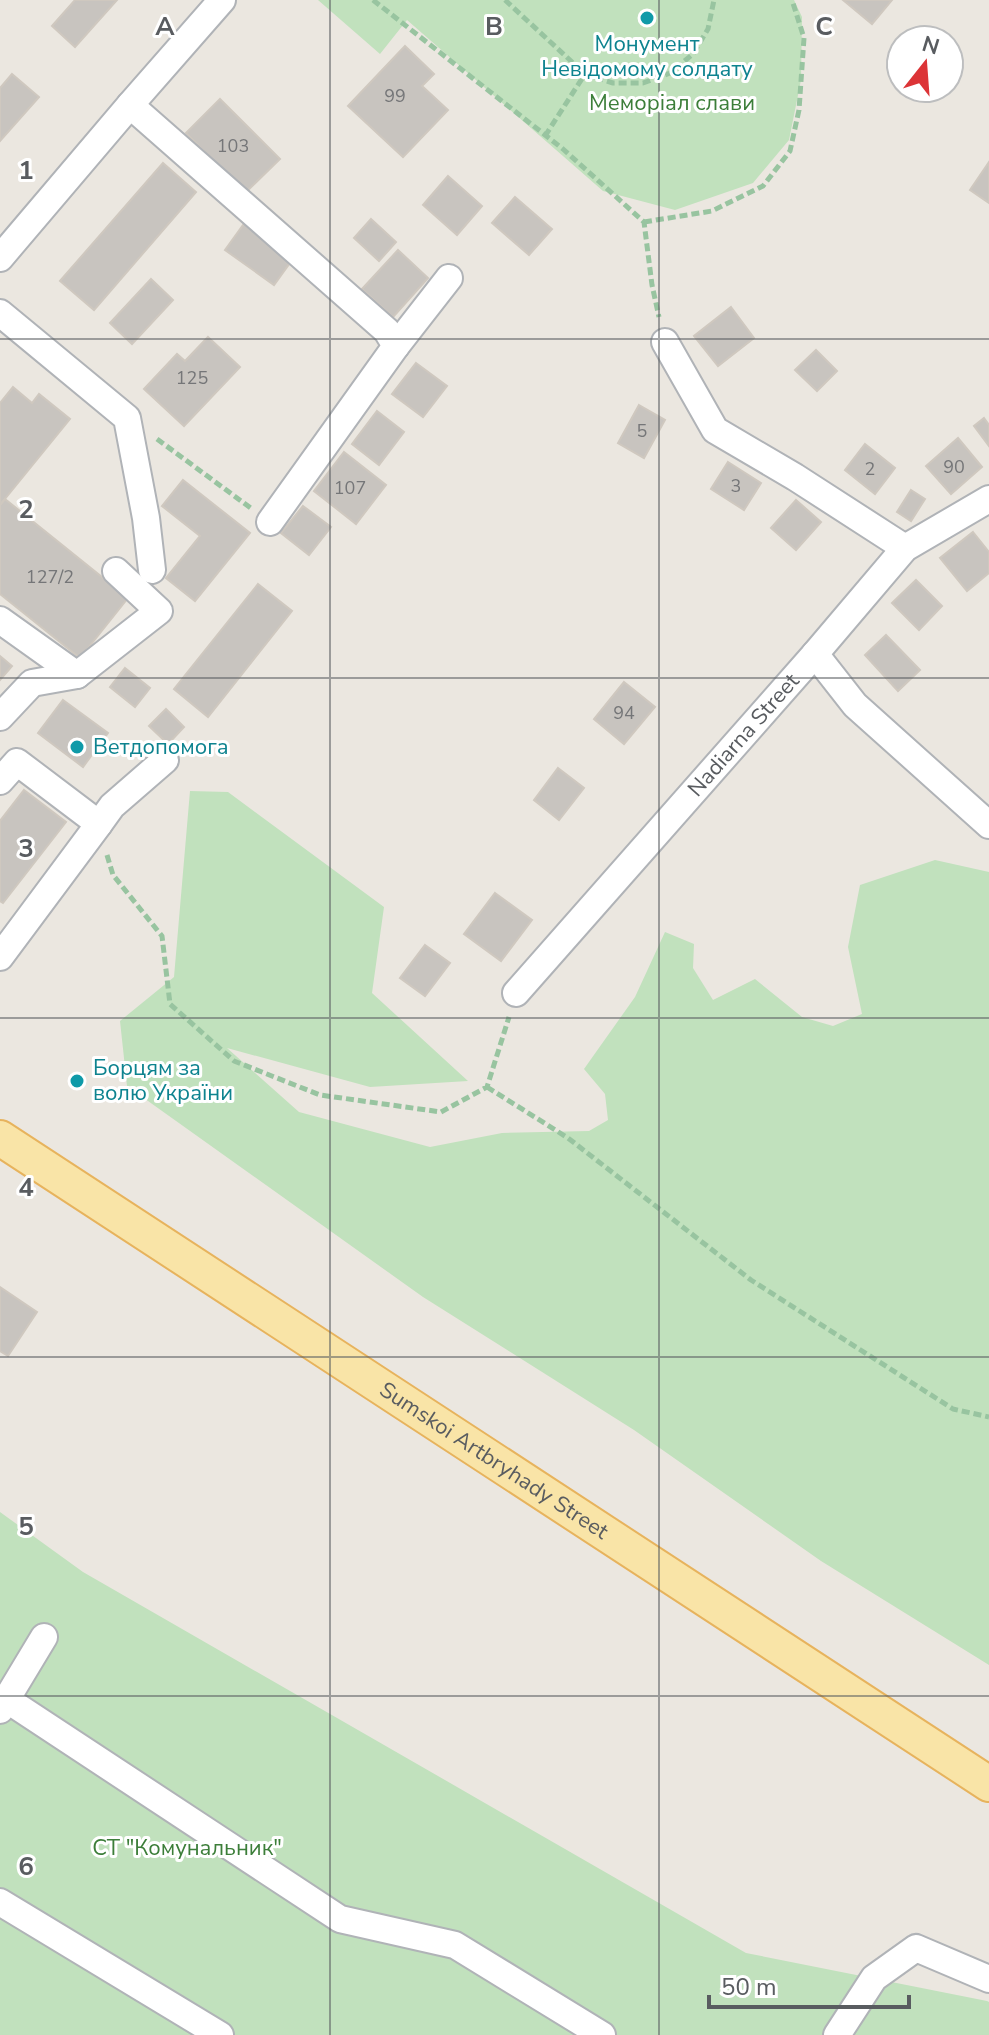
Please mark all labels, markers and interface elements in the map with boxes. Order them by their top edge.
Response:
text: A [155,9,175,44]
text: B [485,9,503,44]
marker: Монумент Невідомому солдату [638,9,656,27]
text: C [815,9,833,44]
north arrow [885,24,965,104]
place label: Монумент Невідомому солдату [541,29,753,84]
text: N [918,29,943,63]
house number: 99 [384,84,406,108]
park label: Меморіал слави [589,88,755,118]
house number: 103 [217,134,249,158]
text: 1 [18,153,34,188]
house number: 125 [176,366,208,390]
house number: 5 [637,419,647,443]
house number: 90 [943,455,965,479]
house number: 2 [865,457,875,481]
house number: 3 [731,474,741,498]
house number: 107 [334,476,366,500]
text: 2 [18,492,34,527]
house number: 127/2 [26,565,74,589]
street label: Nadiarna Street [681,667,806,803]
house number: 94 [613,701,635,725]
place label: Ветдопомога [93,732,229,762]
marker: Ветдопомога [68,738,86,756]
text: 3 [18,831,34,866]
place label: Борцям за волю України [93,1053,233,1108]
marker: Борцям за волю України [68,1072,86,1090]
text: 4 [18,1170,34,1205]
street label: Sumskoi Artbryhady Street [374,1375,615,1547]
text: 5 [18,1509,34,1544]
park label: СТ "Комунальник" [92,1833,282,1863]
text: 6 [18,1849,34,1884]
scale bar [709,1959,909,2009]
text: 50 m [721,1971,777,2003]

